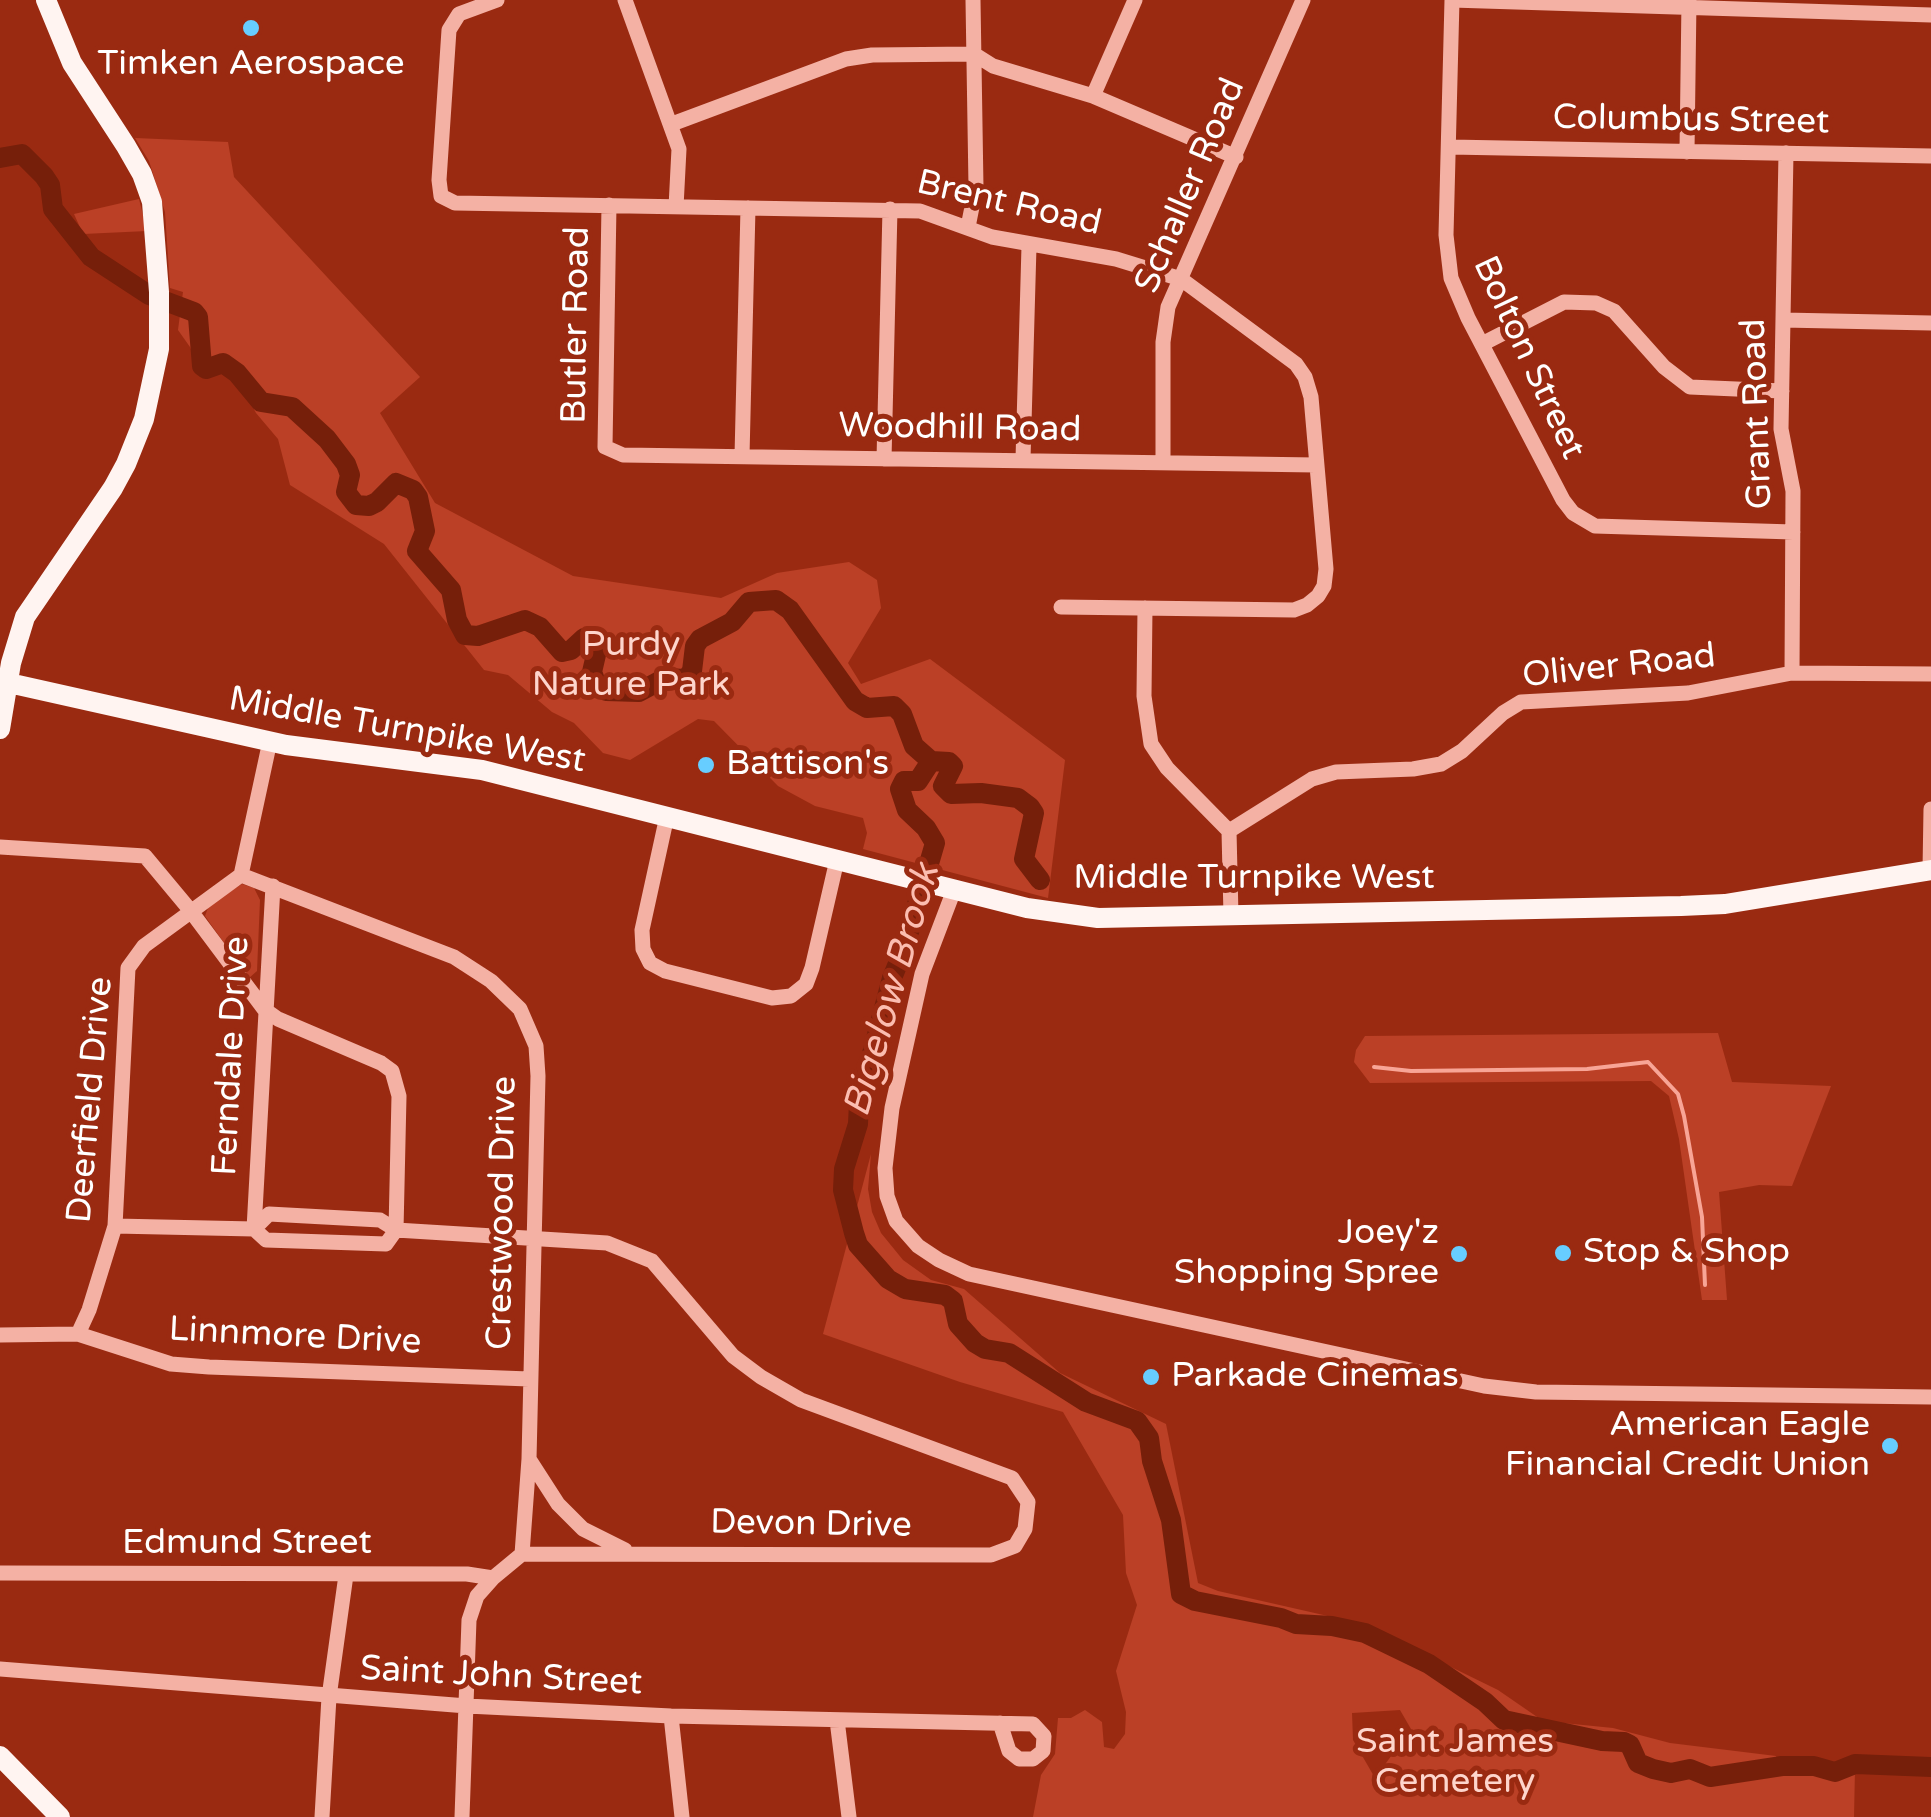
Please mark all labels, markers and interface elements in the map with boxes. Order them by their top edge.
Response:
marker: Timken Aerospace [240,17,262,39]
place label: Timken Aerospace [97,44,405,86]
street label: Schaller Road [1127,72,1255,300]
street label: Columbus Street [1552,98,1830,144]
street label: Brent Road [913,162,1105,246]
street label: Butler Road [554,226,600,424]
street label: Bolton Street [1463,250,1593,466]
street label: Grant Road [1734,318,1782,510]
street label: Woodhill Road [838,406,1082,452]
park label: Purdy Nature Park [532,625,730,707]
street label: Oliver Road [1520,636,1718,698]
street label: Middle Turnpike West [225,679,589,783]
place label: Battison's [726,744,889,786]
marker: Battison's [695,754,717,776]
street label: Middle Turnpike West [1073,858,1435,900]
water label: Bigelow Brook [835,860,951,1122]
street label: Ferndale Drive [205,935,259,1177]
street label: Deerfield Drive [59,975,123,1225]
street label: Crestwood Drive [480,1076,526,1350]
place label: Joey'z Shopping Spree [1174,1213,1439,1295]
place label: Stop & Shop [1583,1232,1790,1274]
marker: Stop & Shop [1552,1242,1574,1264]
marker: Joey'z Shopping Spree [1448,1243,1470,1265]
street label: Linnmore Drive [168,1309,422,1365]
place label: Parkade Cinemas [1171,1356,1459,1398]
marker: Parkade Cinemas [1140,1366,1162,1388]
place label: American Eagle Financial Credit Union [1505,1405,1870,1487]
marker: American Eagle Financial Credit Union [1879,1435,1901,1457]
street label: Devon Drive [710,1502,912,1548]
street label: Edmund Street [122,1523,372,1565]
street label: Saint John Street [359,1649,643,1705]
park label: Saint James Cemetery [1356,1722,1554,1804]

